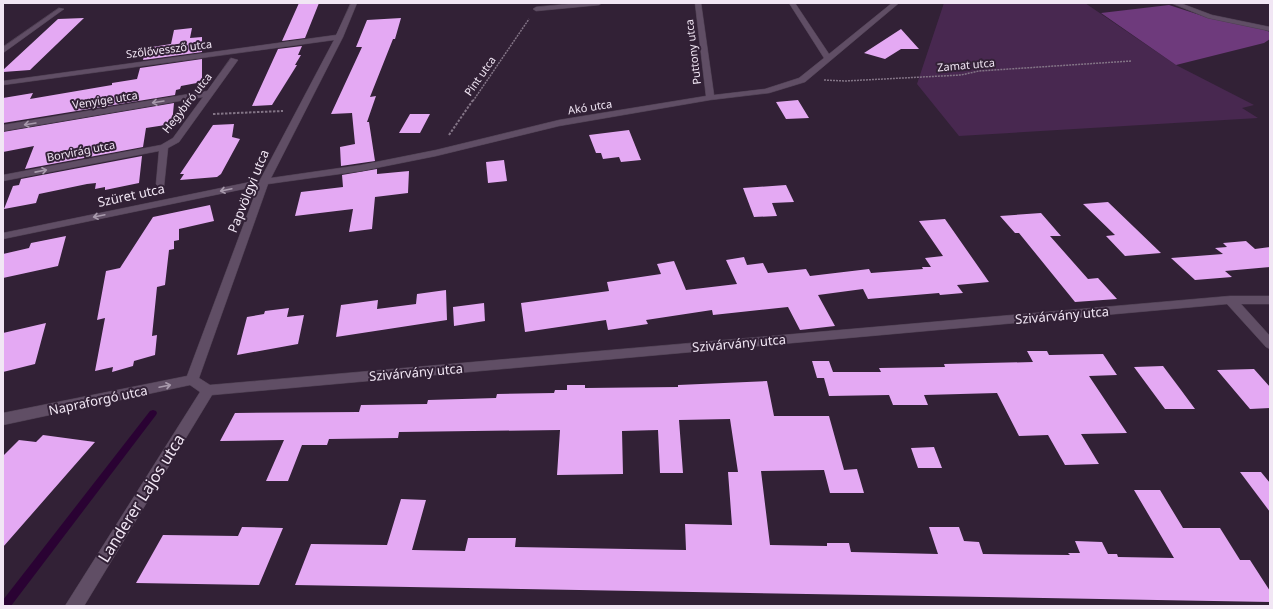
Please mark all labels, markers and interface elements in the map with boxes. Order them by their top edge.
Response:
street label: Puttony utca [681,19,704,86]
street label: Szőlővessző utca [125,36,213,61]
street label: Pint utca [460,53,499,99]
street label: Zamat utca [936,55,995,75]
street label: Hegybíró utca [158,70,215,136]
street label: Venyige utca [71,87,139,112]
street label: Akó utca [567,96,613,117]
one-way arrow [152,98,165,106]
one-way arrow [24,120,37,128]
street label: Borvirág utca [46,137,116,164]
street label: Papvölgyi utca [223,147,273,235]
one-way arrow [34,166,47,174]
street label: Szüret utca [96,179,166,211]
one-way arrow [220,186,233,194]
one-way arrow [92,212,105,220]
street label: Szivárvány utca [1014,302,1110,328]
street label: Szivárvány utca [691,330,787,356]
street label: Szivárvány utca [368,359,464,385]
street label: Napraforgó utca [47,381,149,419]
one-way arrow [158,382,171,390]
street label: Landerer Lajos utca [93,430,189,566]

